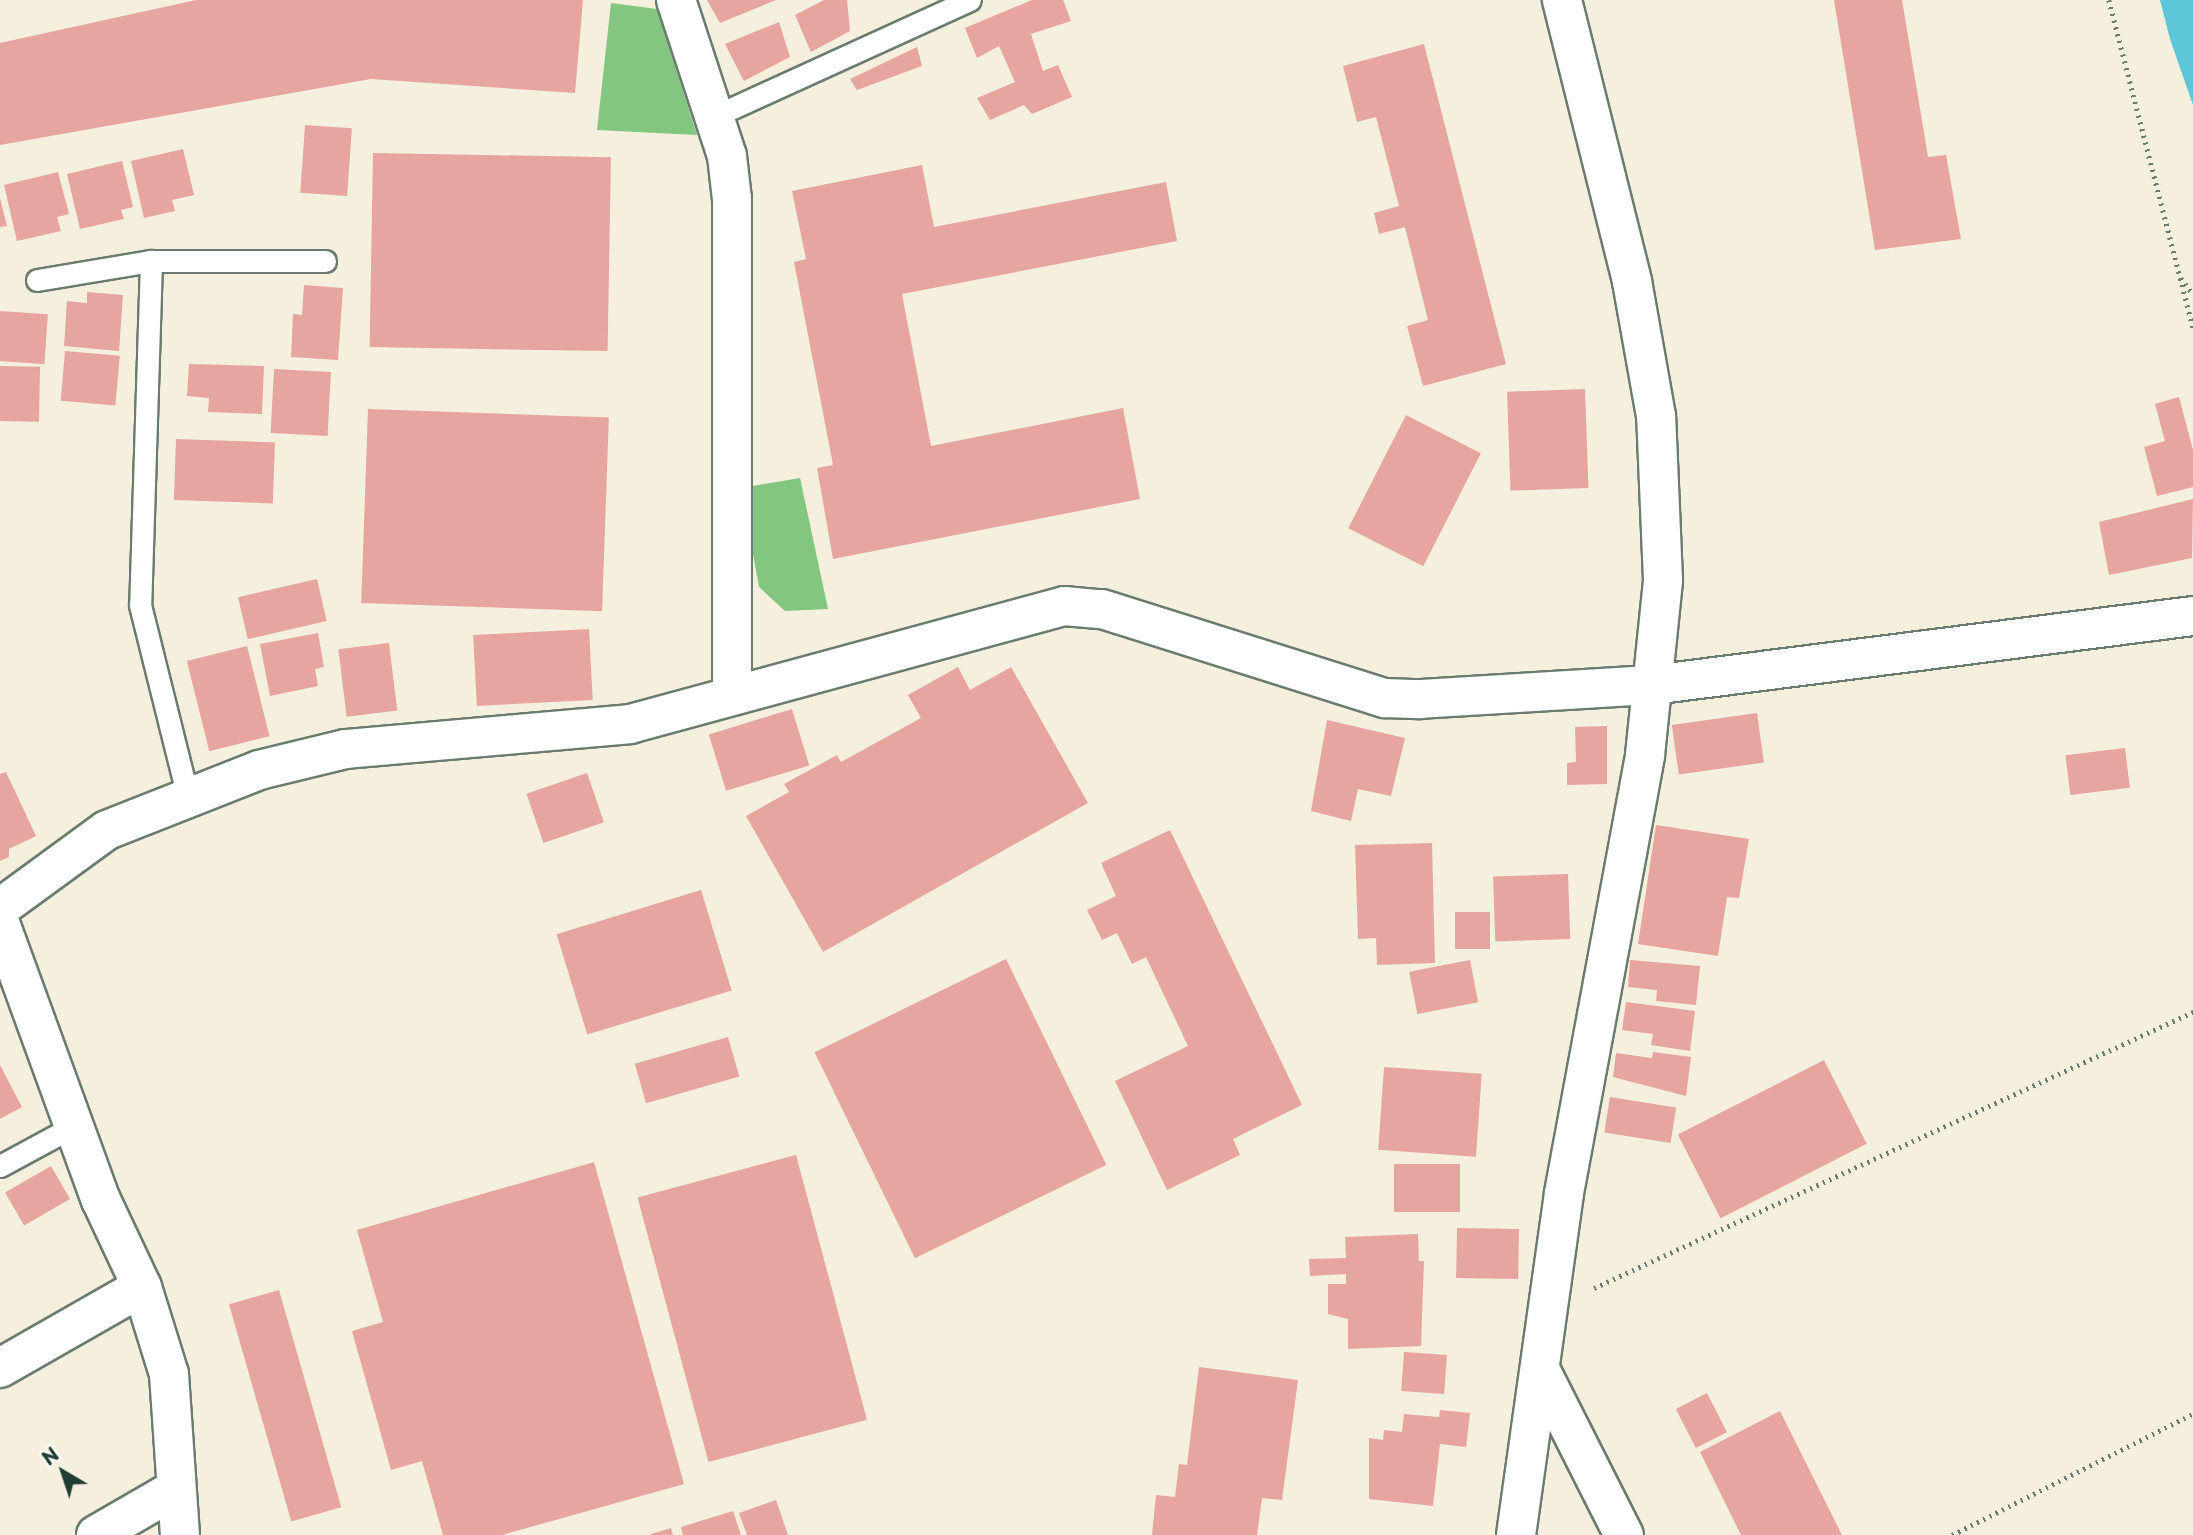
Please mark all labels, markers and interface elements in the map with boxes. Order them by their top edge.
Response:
north arrow [28,1437,98,1507]
text: N [35,1440,64,1471]

